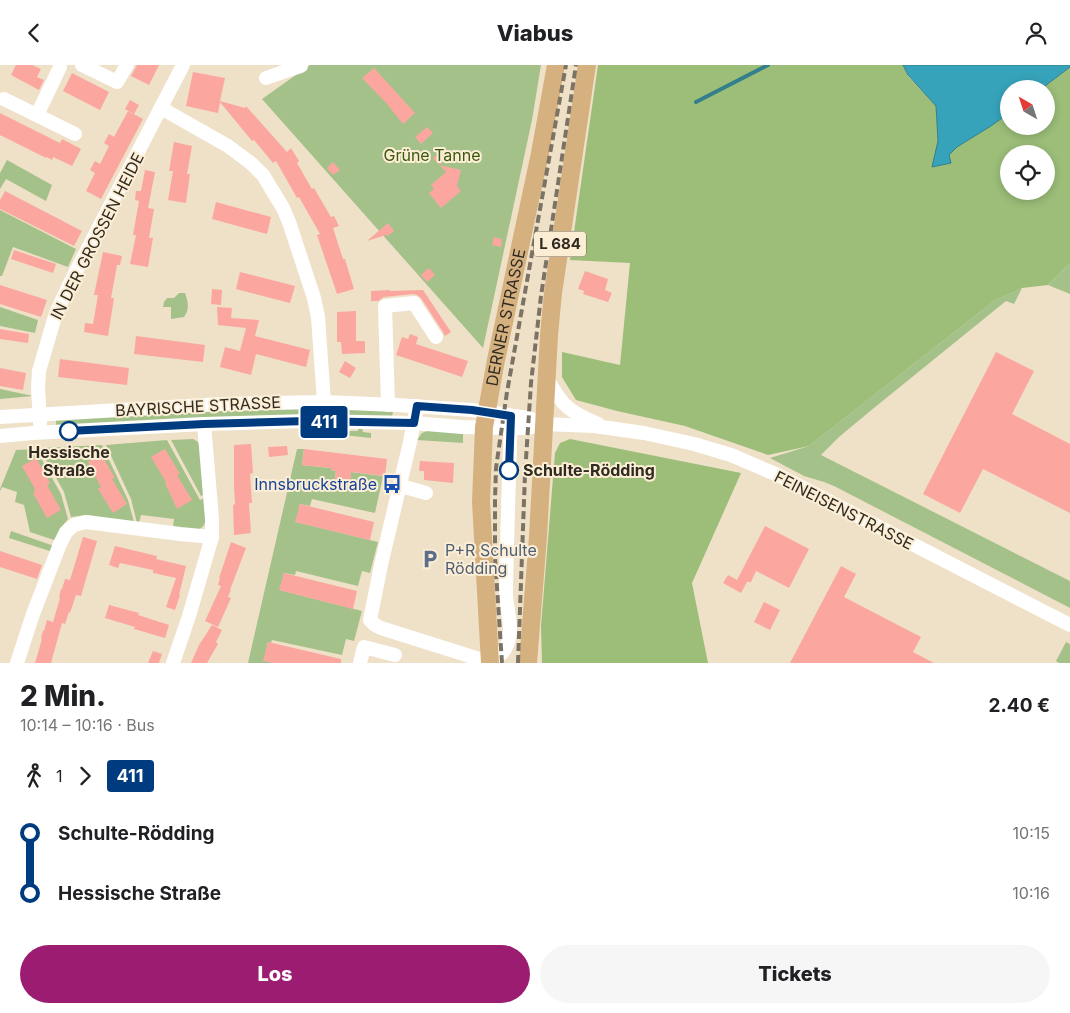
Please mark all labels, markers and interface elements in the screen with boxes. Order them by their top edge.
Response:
icon: back [20,19,48,47]
icon: person [1022,19,1050,47]
text: Viabus [497,20,573,46]
north arrow [1000,80,1055,135]
map controls [1000,80,1055,200]
park label: Grüne Tanne [383,145,481,165]
button: locate [1000,145,1055,200]
street label: IN DER GROSSEN HEIDE [46,149,148,323]
road number: L 684 [534,231,586,257]
street label: DERNER STRASSE [482,247,529,388]
street label: BAYRISCHE STRASSE [115,392,281,420]
line badge: 411 [295,406,353,438]
text: 411 [310,411,338,432]
marker: Hessische Straße [59,421,79,441]
place label: Hessische Straße [28,442,110,480]
marker: Schulte-Rödding [499,460,519,480]
place label: Schulte-Rödding [523,460,655,480]
street label: FEINEISENSTRASSE [771,466,917,554]
bus stop icon: Innsbruckstraße [381,473,403,495]
place label: Innsbruckstraße [254,474,377,494]
place label: P+R Schulte Rödding [445,540,537,578]
parking icon: P+R Schulte Rödding [419,548,441,570]
text: 2 Min. [20,679,106,713]
text: 2.40 € [989,694,1050,717]
text: 10:14 – 10:16 · Bus [20,715,155,735]
icon: walk [20,762,48,790]
icon: forward [71,762,99,790]
text: 411 [117,765,144,786]
text: 1 [56,766,63,786]
text: Schulte-Rödding [58,822,215,845]
text: 10:15 [1013,823,1050,843]
text: Hessische Straße [58,882,221,905]
text: 10:16 [1012,883,1050,903]
button: Los [20,945,530,1003]
button: Tickets [540,945,1050,1003]

